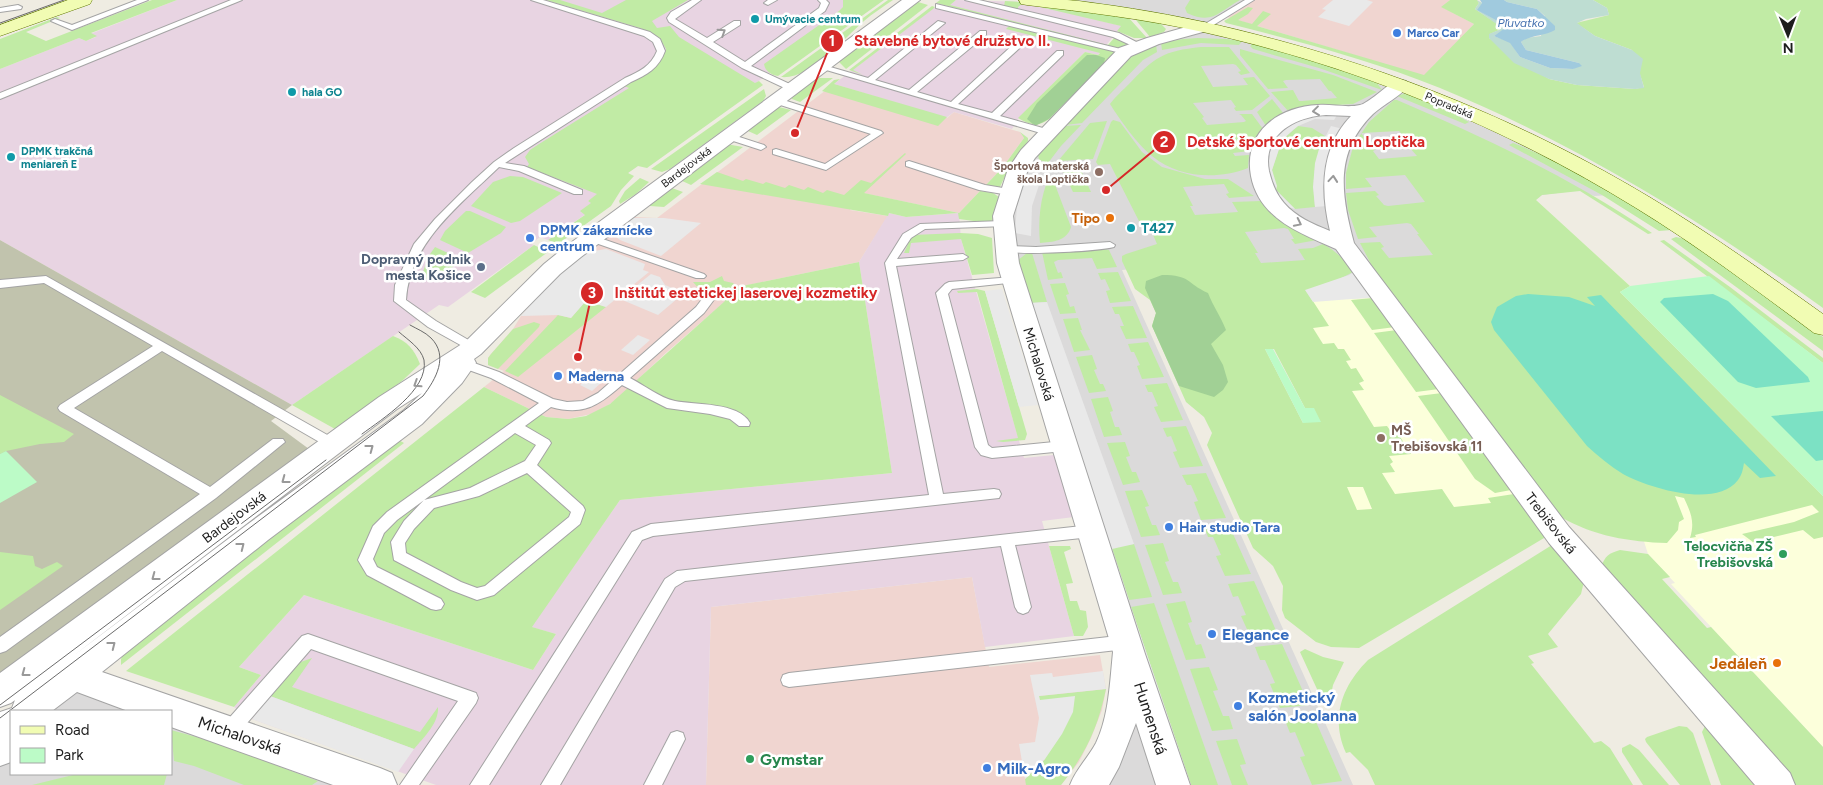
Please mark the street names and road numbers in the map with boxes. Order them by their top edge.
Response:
street label: Popradská [1423,90,1475,121]
street label: Bardejovská [659,144,714,190]
street label: Michalovská [1019,325,1058,403]
street label: Bardejovská [199,488,270,547]
street label: Trebišovská [1521,489,1580,557]
street label: Humenská [1130,679,1171,757]
street label: Michalovská [196,712,284,759]

